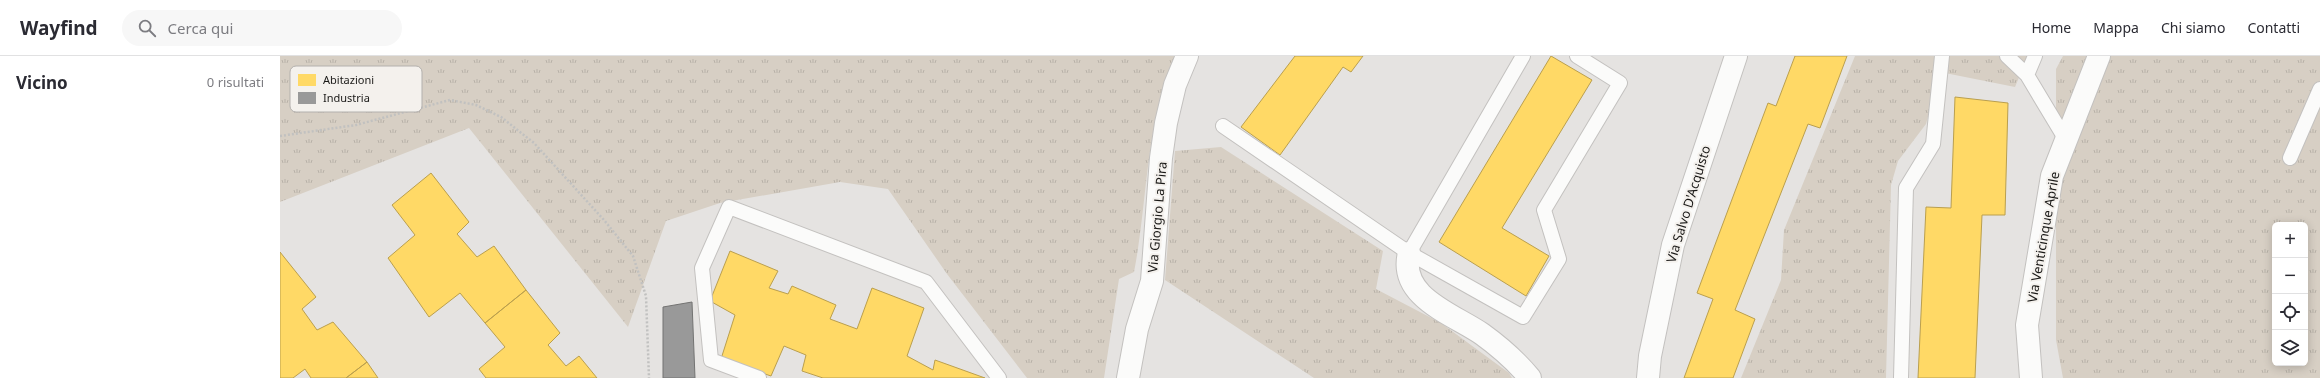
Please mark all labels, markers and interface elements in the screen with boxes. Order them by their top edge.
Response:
search box [122,10,402,46]
text: Wayfind [20,15,98,41]
icon: search [136,17,158,39]
text: Cerca qui [168,18,233,38]
text: Home [2031,18,2071,37]
text: Mappa [2093,18,2139,37]
text: Chi siamo [2161,18,2225,37]
text: Contatti [2247,18,2300,37]
legend [290,66,422,112]
text: Vicino [16,71,68,94]
text: Abitazioni [323,72,374,87]
text: 0 risultati [207,73,264,91]
text: Industria [323,90,370,105]
street label: Via Salvo D'Acquisto [1662,143,1714,265]
street label: Via Giorgio La Pira [1143,161,1171,273]
street label: Via Venticinque Aprile [2023,170,2063,304]
map controls [2272,222,2308,366]
button: + [2272,222,2308,258]
button: − [2272,258,2308,294]
button: locate [2272,294,2308,330]
button: layers [2272,330,2308,366]

